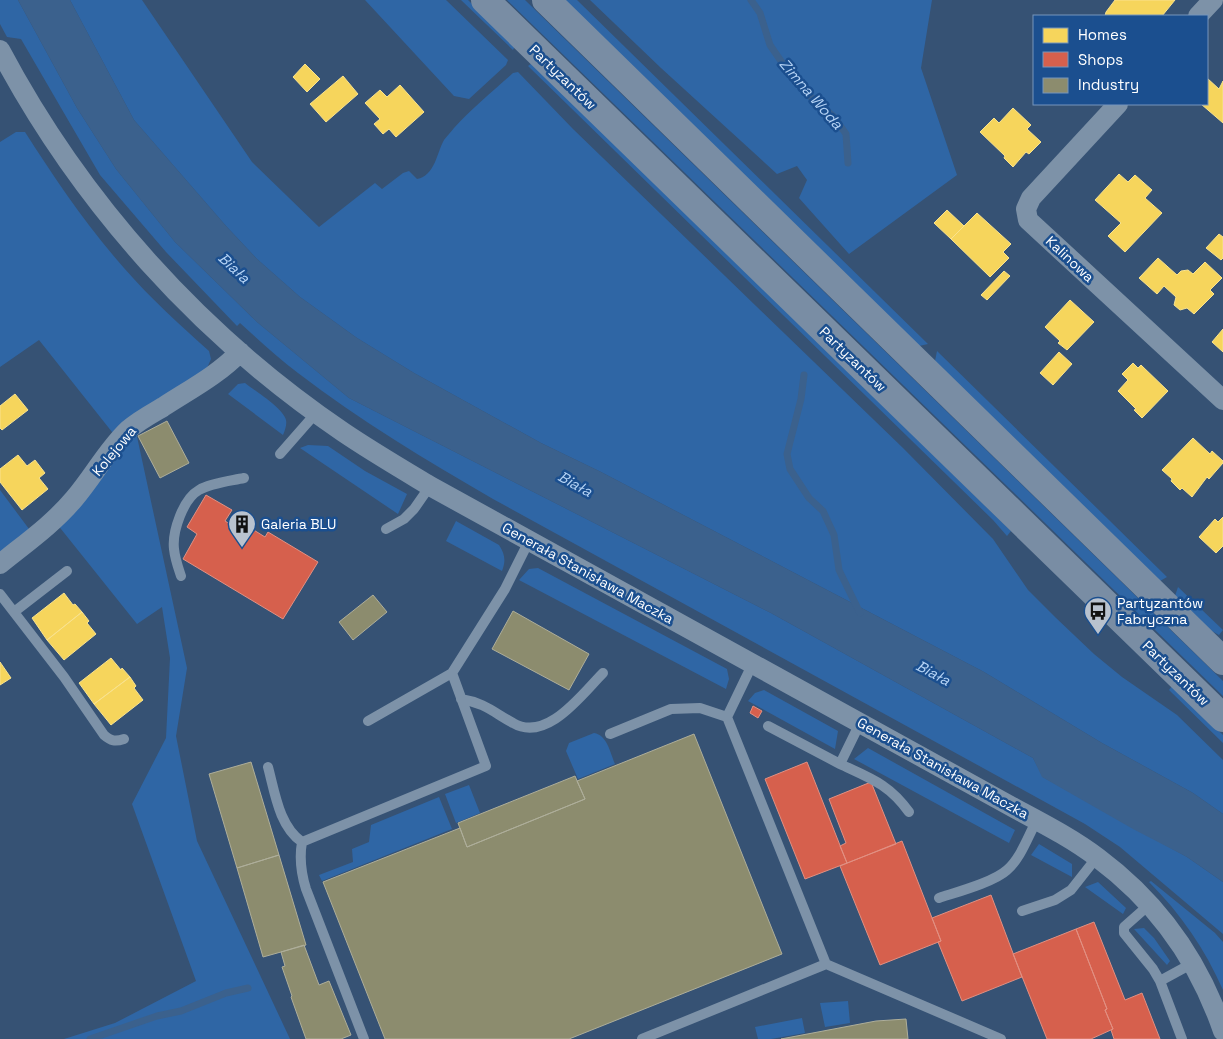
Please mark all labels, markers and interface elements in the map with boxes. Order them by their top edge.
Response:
legend [1033,15,1208,105]
text: Homes [1078,25,1127,44]
street label: Partyzantów [526,41,600,113]
text: Shops [1078,50,1123,69]
water label: Zimna Woda [776,55,847,133]
text: Industry [1078,75,1139,94]
street label: Kalinowa [1042,232,1098,286]
water label: Biała [215,248,254,287]
street label: Partyzantów [816,323,890,395]
street label: Kolejowa [88,422,140,480]
water label: Biała [555,466,596,501]
building icon: Galeria BLU [227,509,257,548]
place label: Galeria BLU [261,515,336,533]
street label: Generała Stanisława Maczka [499,518,677,628]
place label: Partyzantów Fabryczna [1117,594,1203,628]
bus stop icon: Partyzantów Fabryczna [1083,596,1113,635]
street label: Partyzantów [1139,637,1213,709]
water label: Biała [913,656,954,690]
street label: Generała Stanisława Maczka [854,713,1032,823]

